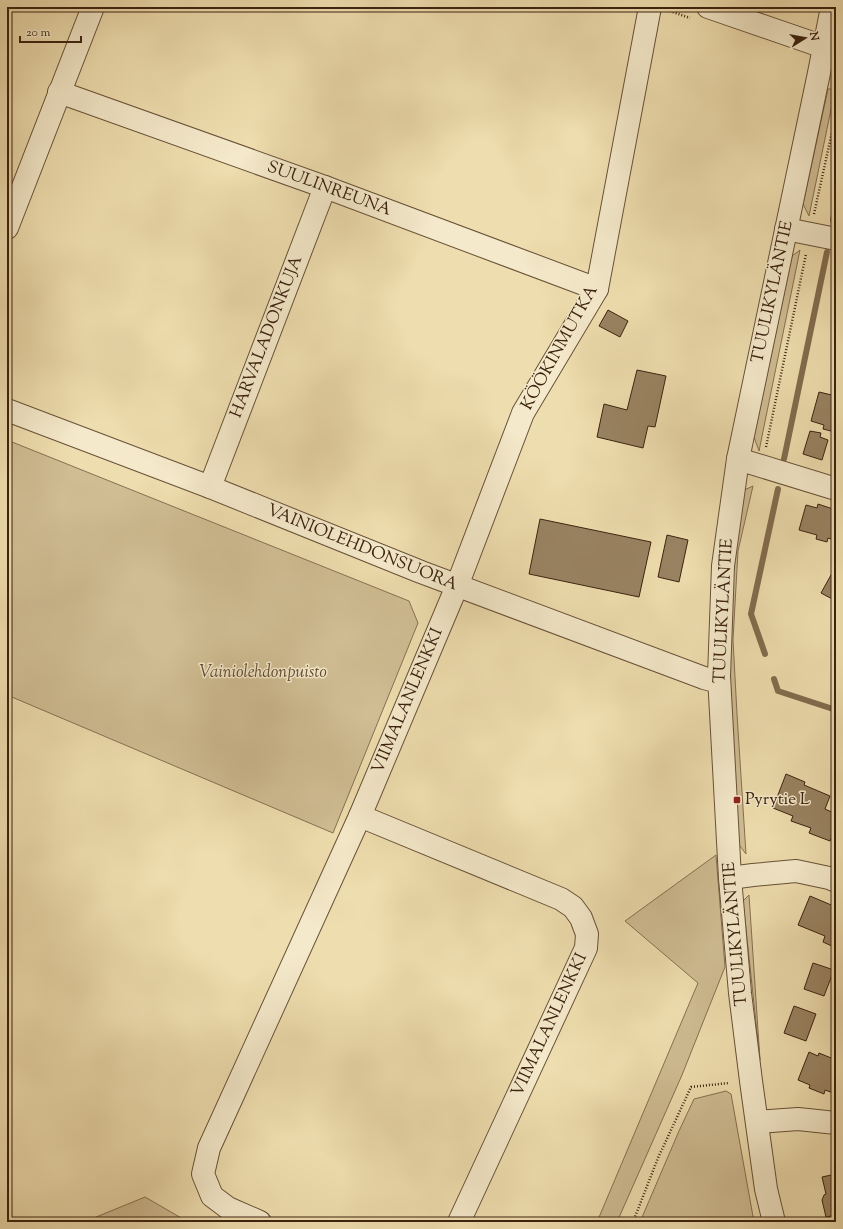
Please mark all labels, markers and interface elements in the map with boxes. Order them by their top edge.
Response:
scale bar [20,18,81,44]
north arrow [785,18,825,58]
text: 20 m [26,24,51,42]
text: N [805,29,823,42]
street label: SUULINREUNA [263,155,395,223]
street label: TUULIKYLÄNTIE [746,219,800,365]
street label: HARVALADONKUJA [225,252,309,422]
street label: KÖÖKINMUTKA [516,281,604,415]
street label: VAINIOLEHDONSUORA [263,499,461,597]
street label: TUULIKYLÄNTIE [708,538,740,684]
street label: VIIMALANLENKKI [366,624,450,778]
park label: Vainiolehdonpuisto [199,661,327,685]
place label: Pyrytie L [745,788,810,812]
marker: Pyrytie L [732,795,742,805]
street label: TUULIKYLÄNTIE [718,861,754,1007]
street label: VIIMALANLENKKI [506,949,594,1101]

